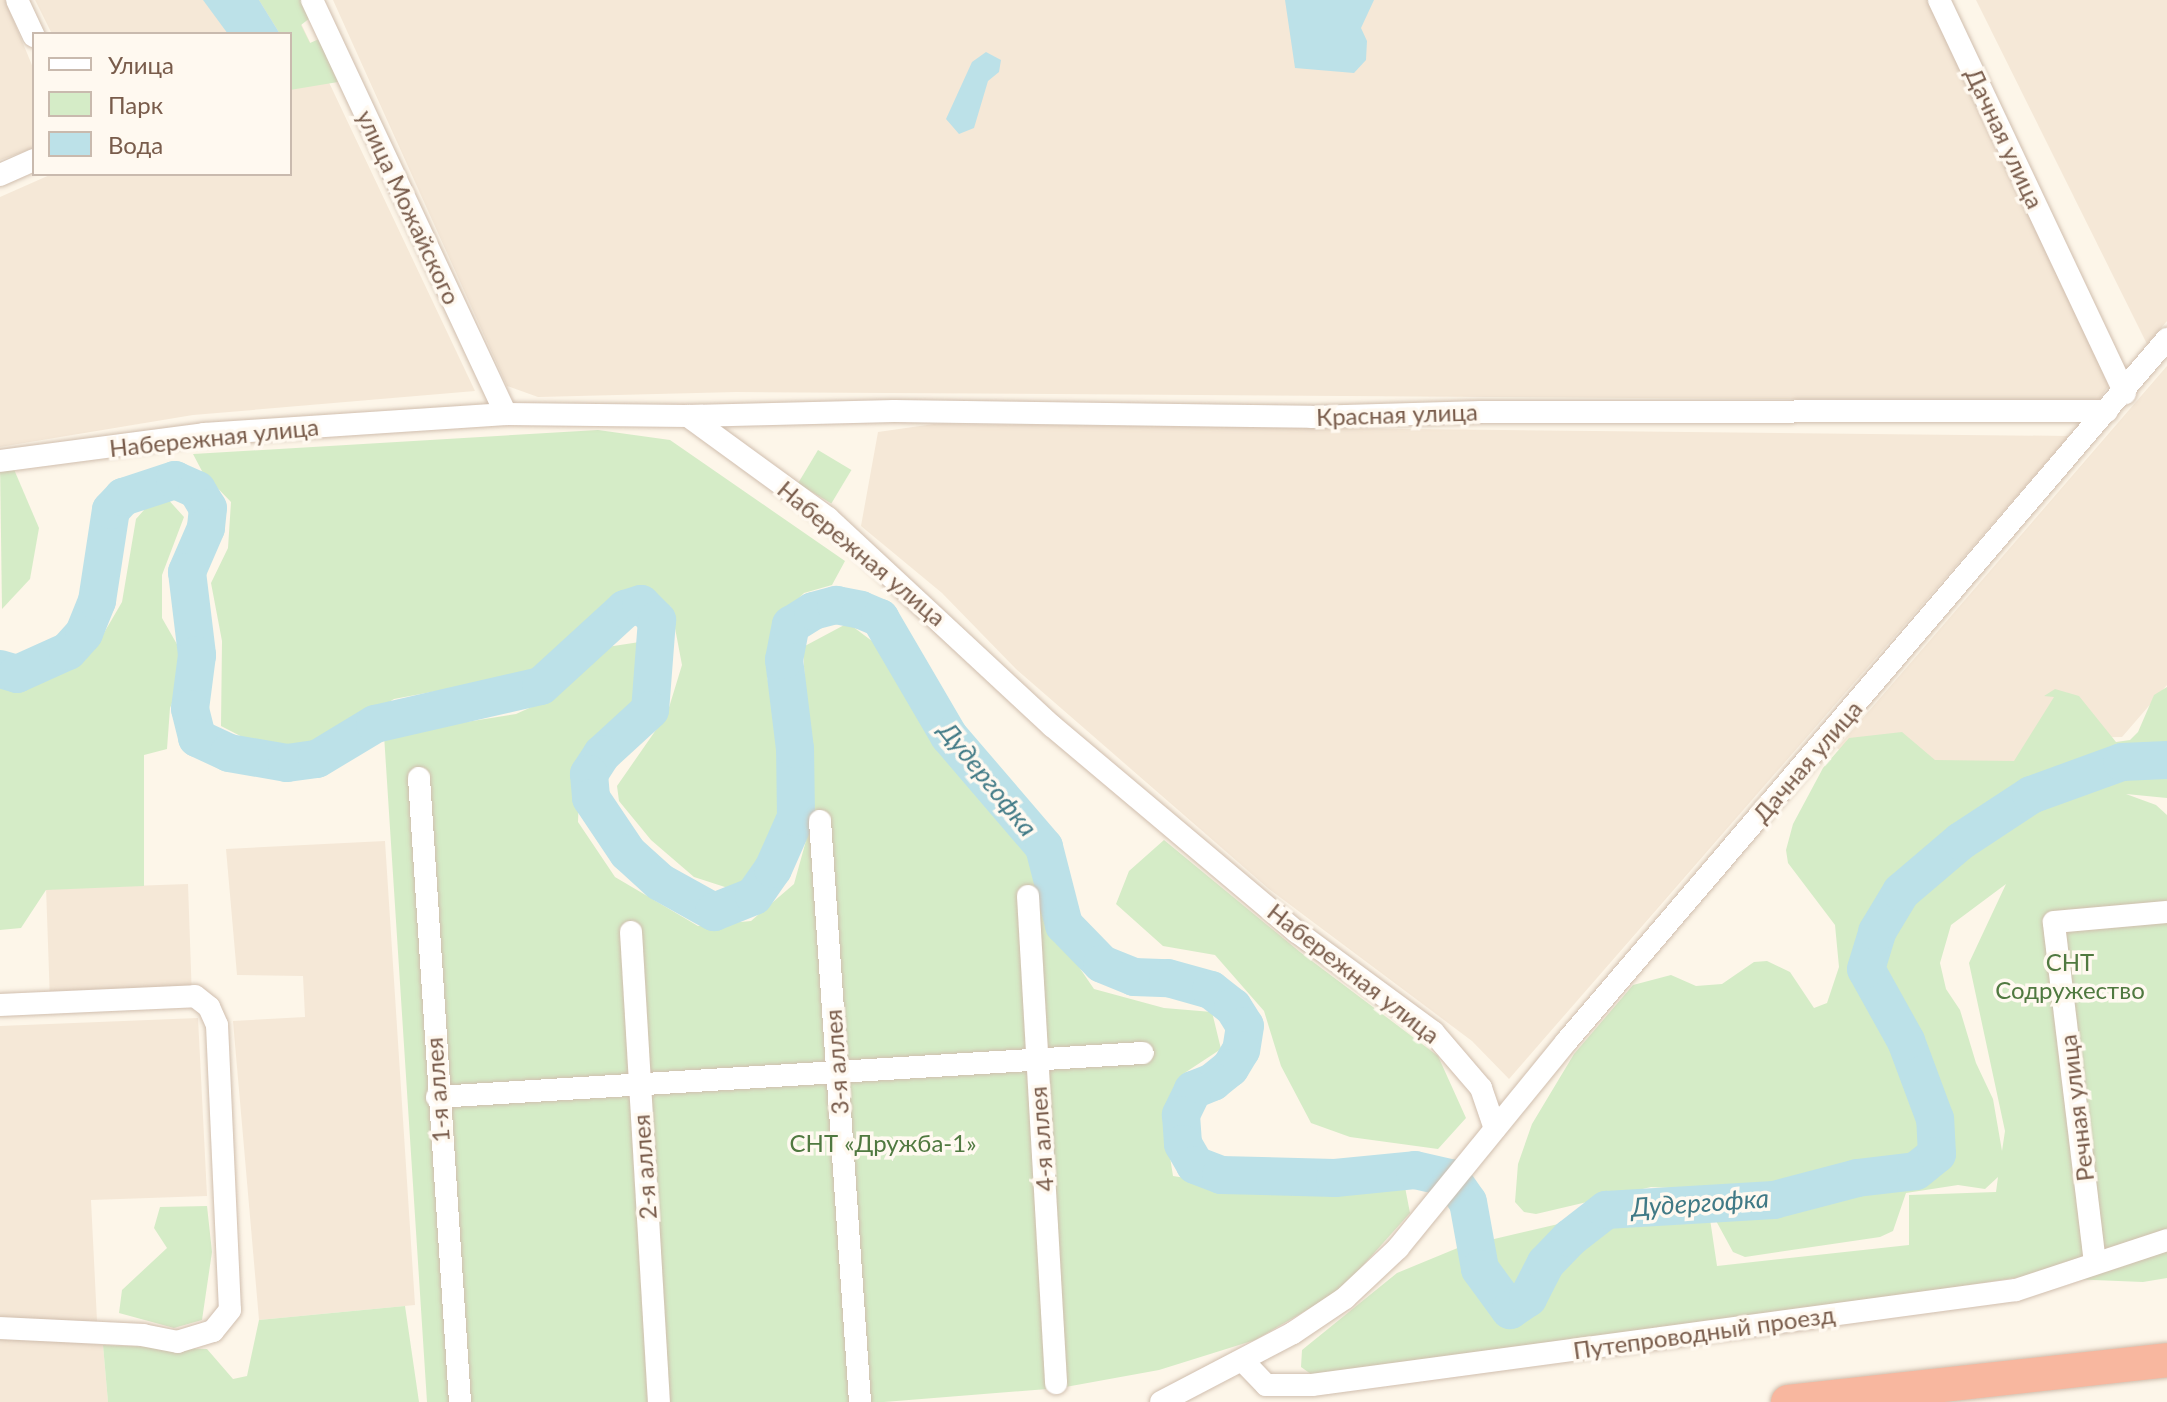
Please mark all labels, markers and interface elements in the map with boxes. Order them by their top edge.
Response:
legend [32,32,292,176]
text: Улица [108,50,174,79]
street label: Дачная улица [1960,63,2050,213]
text: Парк [108,90,163,119]
street label: улица Можайского [351,105,467,309]
text: Вода [108,130,163,159]
street label: Красная улица [1316,397,1478,431]
street label: Набережная улица [108,412,320,462]
street label: Набережная улица [772,474,952,632]
street label: Дачная улица [1746,694,1868,828]
water label: Дудергофка [932,715,1044,843]
street label: Набережная улица [1262,897,1446,1049]
park label: СНТ Содружество [1995,948,2145,1004]
street label: 3-я аллея [818,1008,854,1116]
street label: Речная улица [2053,1033,2099,1183]
street label: 1-я аллея [419,1036,455,1144]
street label: 4-я аллея [1023,1085,1059,1193]
street label: 2-я аллея [626,1113,662,1221]
park label: СНТ «Дружба-1» [790,1129,976,1157]
water label: Дудергофка [1630,1183,1770,1223]
street label: Путепроводный проезд [1571,1299,1837,1365]

